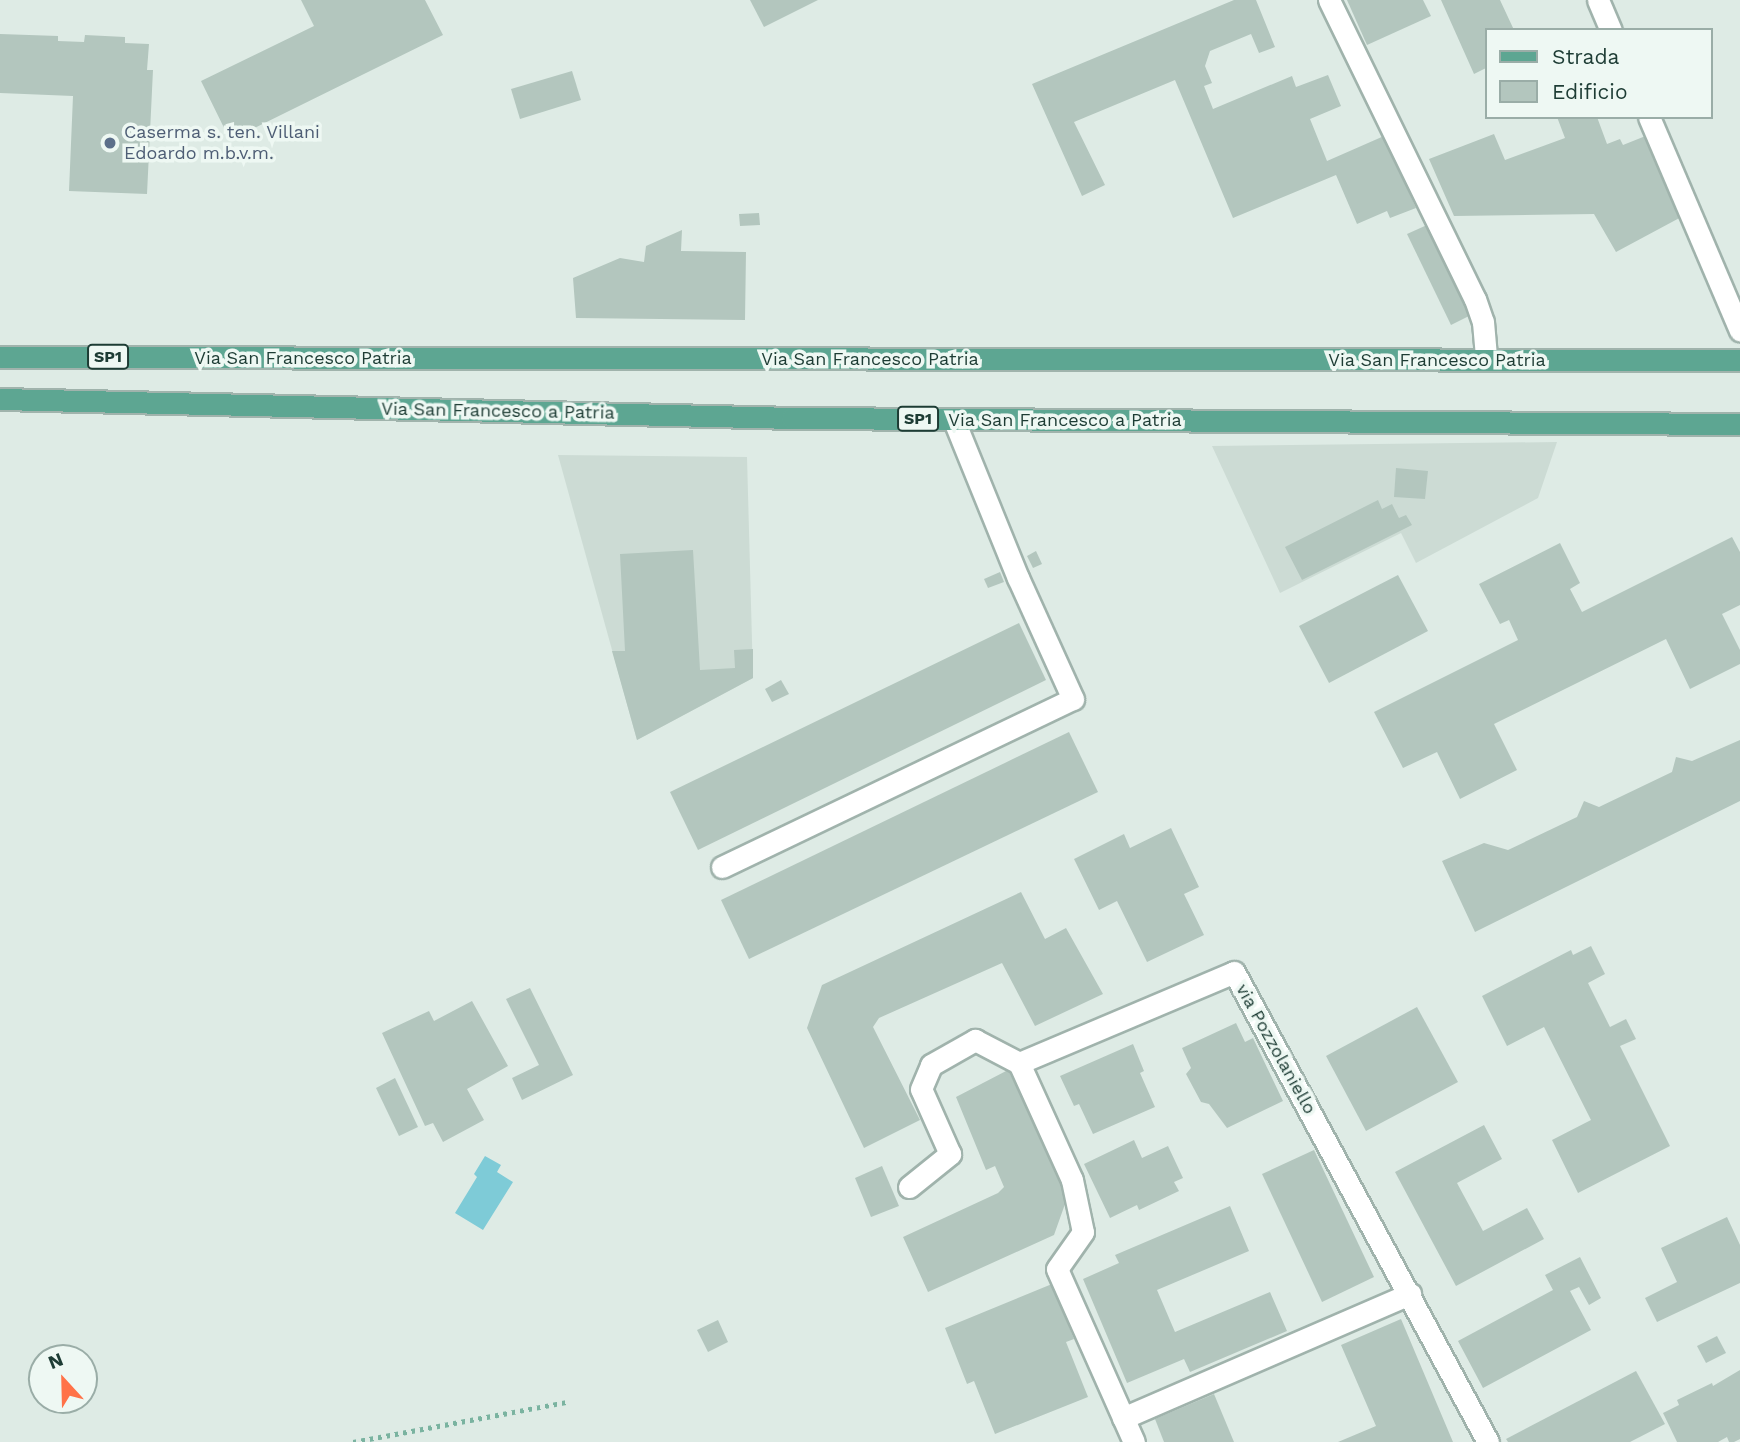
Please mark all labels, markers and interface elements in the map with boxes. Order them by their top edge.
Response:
legend [1484,28,1712,119]
text: Strada [1552,44,1619,69]
text: Edificio [1552,79,1628,104]
place label: Caserma s. ten. Villani Edoardo m.b.v.m. [124,122,321,164]
marker: Caserma s. ten. Villani Edoardo m.b.v.m. [102,135,118,151]
road number: SP1 [87,344,129,370]
street label: Via San Francesco Patria [194,347,412,369]
street label: Via San Francesco Patria [761,348,979,370]
street label: Via San Francesco Patria [1328,349,1546,371]
street label: Via San Francesco a Patria [381,398,615,424]
road number: SP1 [897,406,939,432]
street label: Via San Francesco a Patria [948,409,1182,431]
street label: via Pozzolaniello [1231,980,1321,1118]
north arrow [28,1344,98,1414]
text: N [45,1348,67,1374]

